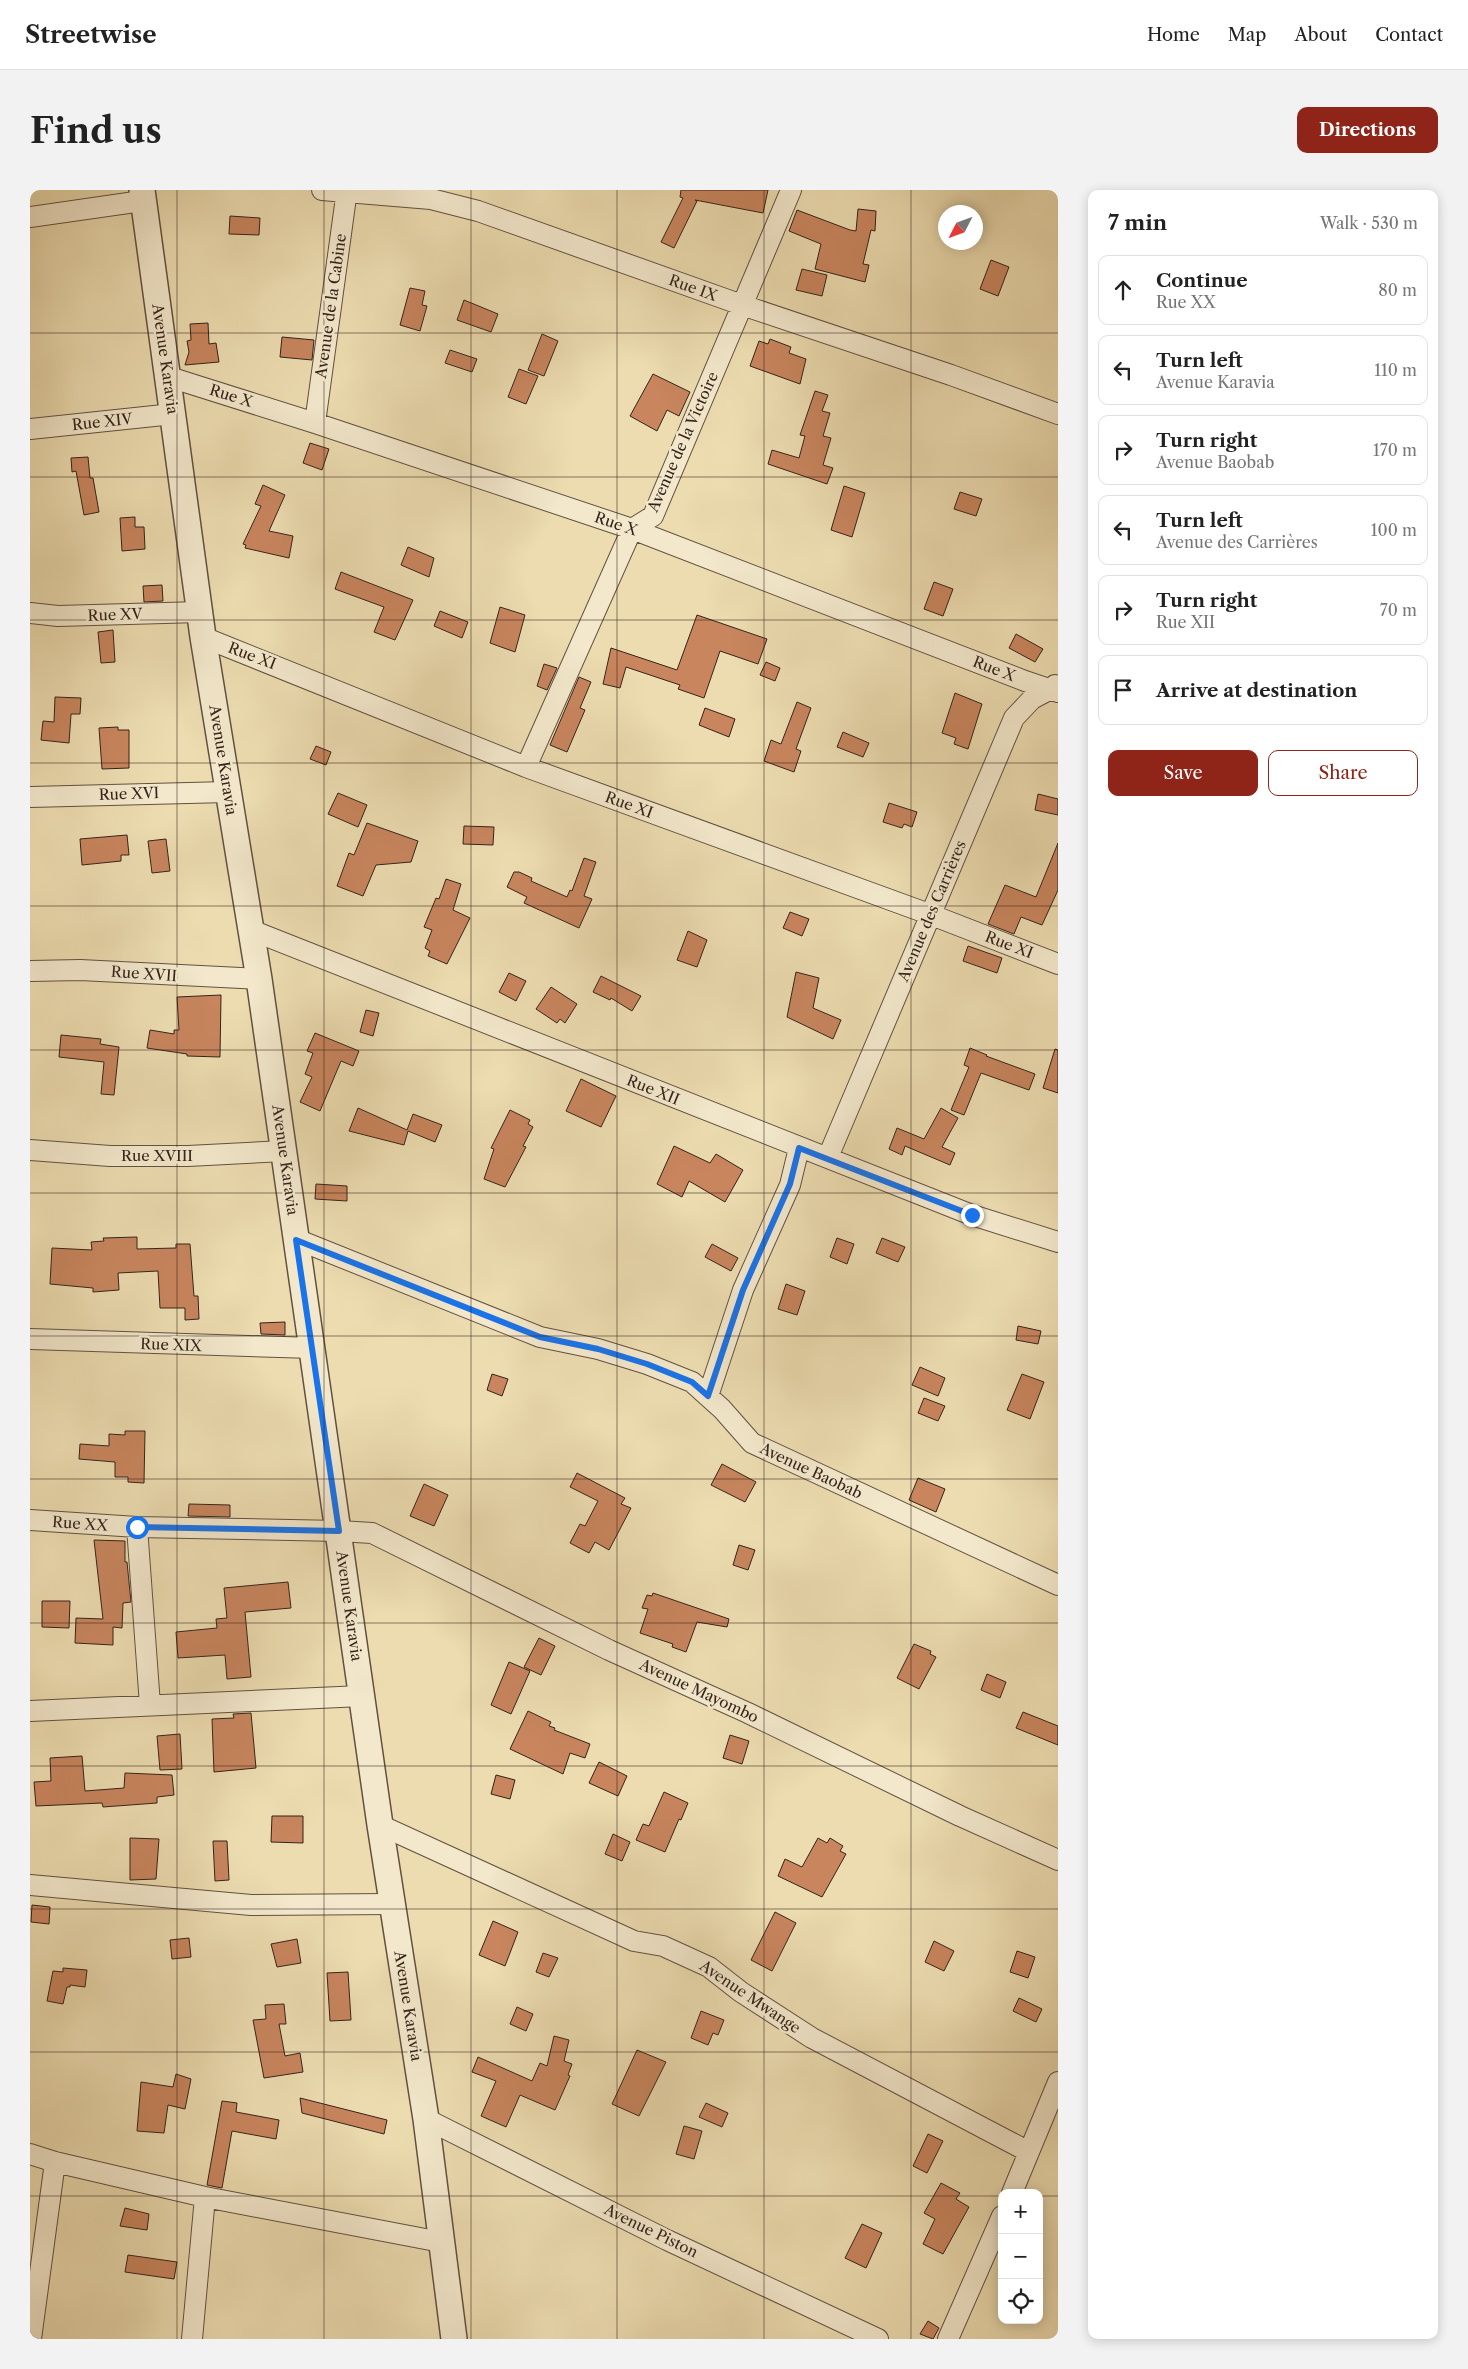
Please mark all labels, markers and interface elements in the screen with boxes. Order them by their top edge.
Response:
text: Streetwise [25,20,157,49]
text: Home [1147,24,1200,46]
text: Map [1228,24,1266,46]
text: About [1294,24,1347,46]
text: Contact [1375,24,1443,46]
button: Directions [1297,107,1438,153]
text: Find us [30,109,162,152]
north arrow [938,205,983,250]
text: 7 min [1108,210,1167,235]
text: Walk · 530 m [1320,213,1418,233]
street label: Avenue de la Cabine [311,232,350,380]
text: Continue [1156,269,1248,292]
street label: Rue IX [666,270,720,305]
icon: ahead [1109,276,1137,304]
text: 80 m [1378,280,1417,300]
text: Rue XX [1156,292,1216,312]
street label: Avenue Karavia [148,302,183,415]
text: Turn left [1156,349,1243,372]
icon: left [1109,356,1137,384]
text: 110 m [1374,360,1417,380]
street label: Avenue de la Victoire [643,369,722,516]
text: Avenue Karavia [1156,372,1275,392]
street label: Rue X [207,380,255,411]
street label: Rue XIV [71,409,134,434]
text: Turn right [1156,429,1257,452]
icon: right [1109,436,1137,464]
text: 170 m [1373,440,1417,460]
text: Avenue Baobab [1156,452,1274,472]
street label: Rue X [592,507,640,540]
text: Turn left [1156,509,1243,532]
icon: left [1109,516,1137,544]
text: 100 m [1371,520,1417,540]
text: Avenue des Carrières [1156,532,1318,552]
text: Turn right [1156,589,1257,612]
icon: right [1109,596,1137,624]
text: 70 m [1380,600,1417,620]
street label: Rue XV [87,604,144,625]
text: Rue XII [1156,612,1215,632]
street label: Rue XI [226,638,279,673]
street label: Rue X [970,652,1018,685]
icon: arrive [1109,676,1137,704]
text: Arrive at destination [1156,679,1357,702]
street label: Avenue Karavia [205,703,242,816]
button: Save [1108,750,1258,796]
button: Share [1268,750,1418,796]
street label: Rue XVI [98,783,160,804]
street label: Rue XI [603,787,656,822]
street label: Avenue des Carrières [893,837,970,985]
street label: Rue XI [983,927,1036,962]
street label: Rue XVII [110,962,178,985]
street label: Rue XII [624,1070,682,1109]
street label: Avenue Karavia [268,1103,303,1216]
street label: Rue XVIII [121,1146,193,1165]
route end [961,1204,984,1227]
street label: Rue XIX [140,1334,202,1355]
street label: Avenue Baobab [756,1438,865,1503]
street label: Rue XX [51,1512,109,1535]
route start [126,1516,149,1539]
street label: Avenue Karavia [332,1549,367,1662]
street label: Avenue Mayombo [636,1654,762,1726]
street label: Avenue Karavia [390,1949,427,2062]
street label: Avenue Mwange [695,1955,804,2037]
map controls [998,2189,1043,2324]
button: + [998,2189,1043,2234]
street label: Avenue Piston [600,2199,702,2262]
button: − [998,2234,1043,2279]
button: locate [998,2279,1043,2324]

